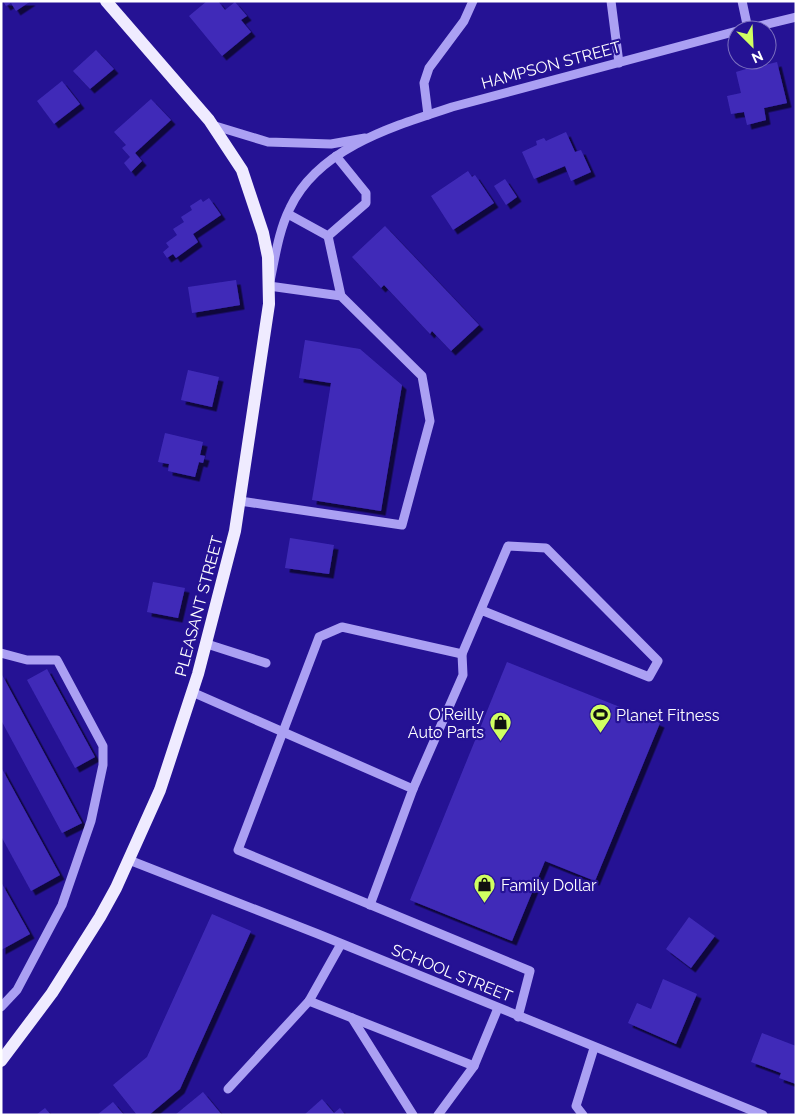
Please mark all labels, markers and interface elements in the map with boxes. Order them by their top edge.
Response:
north arrow [727,20,777,70]
street label: HAMPSON STREET [479,37,623,93]
text: N [749,47,765,66]
street label: PLEASANT STREET [171,533,227,678]
sports icon: Planet Fitness [588,703,612,734]
place label: O'Reilly Auto Parts [408,705,484,742]
place label: Planet Fitness [616,706,720,725]
shop icon: O'Reilly Auto Parts [488,711,512,742]
shop icon: Family Dollar [473,873,497,904]
place label: Family Dollar [501,876,597,895]
street label: SCHOOL STREET [389,940,515,1006]

